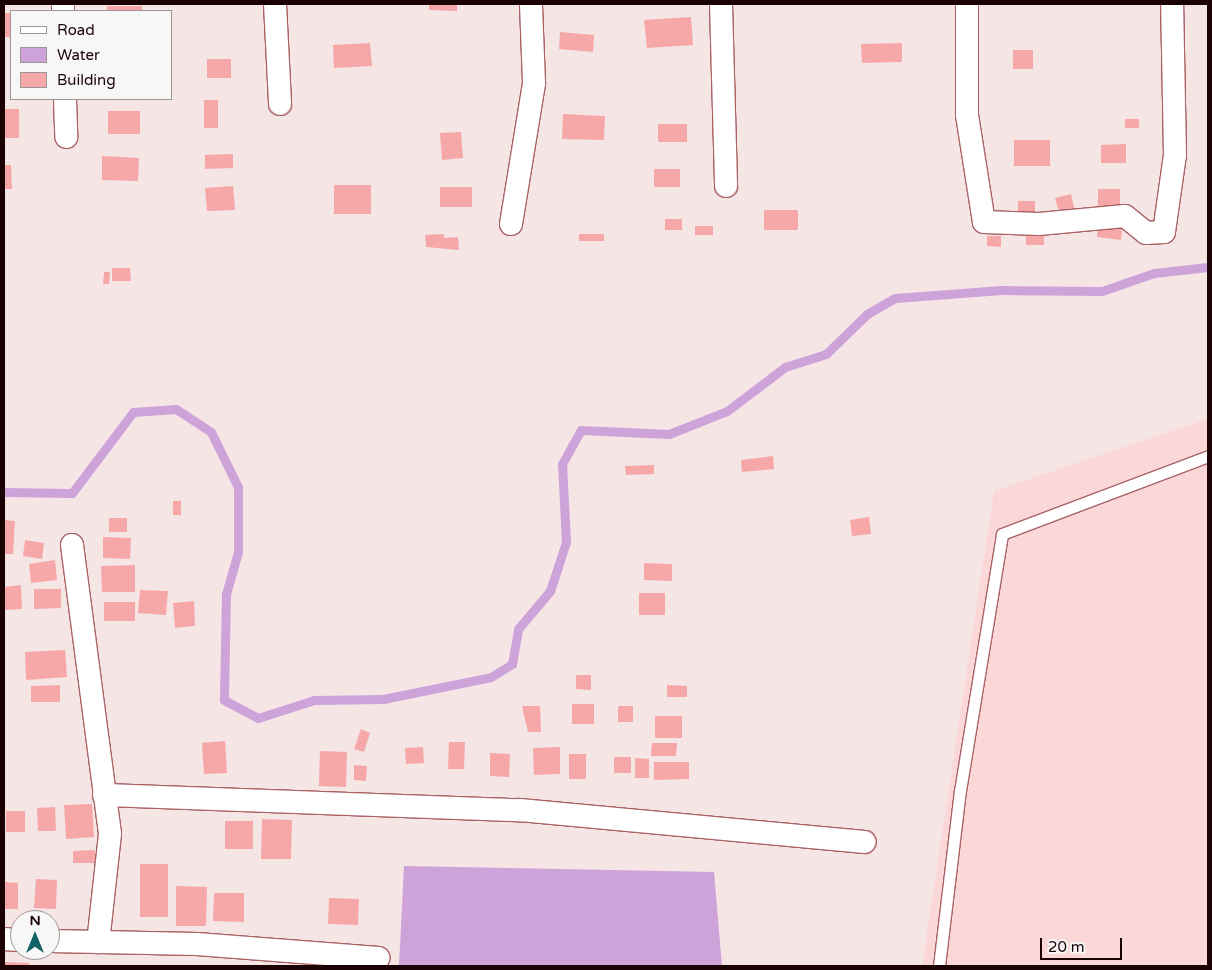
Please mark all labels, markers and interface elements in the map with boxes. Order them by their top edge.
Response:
legend [10,10,172,100]
text: Road [57,21,95,39]
text: Water [57,46,100,64]
text: Building [57,71,116,89]
north arrow [10,910,60,960]
text: N [29,912,41,929]
scale bar [1042,928,1124,960]
text: 20 m [1048,938,1085,956]

